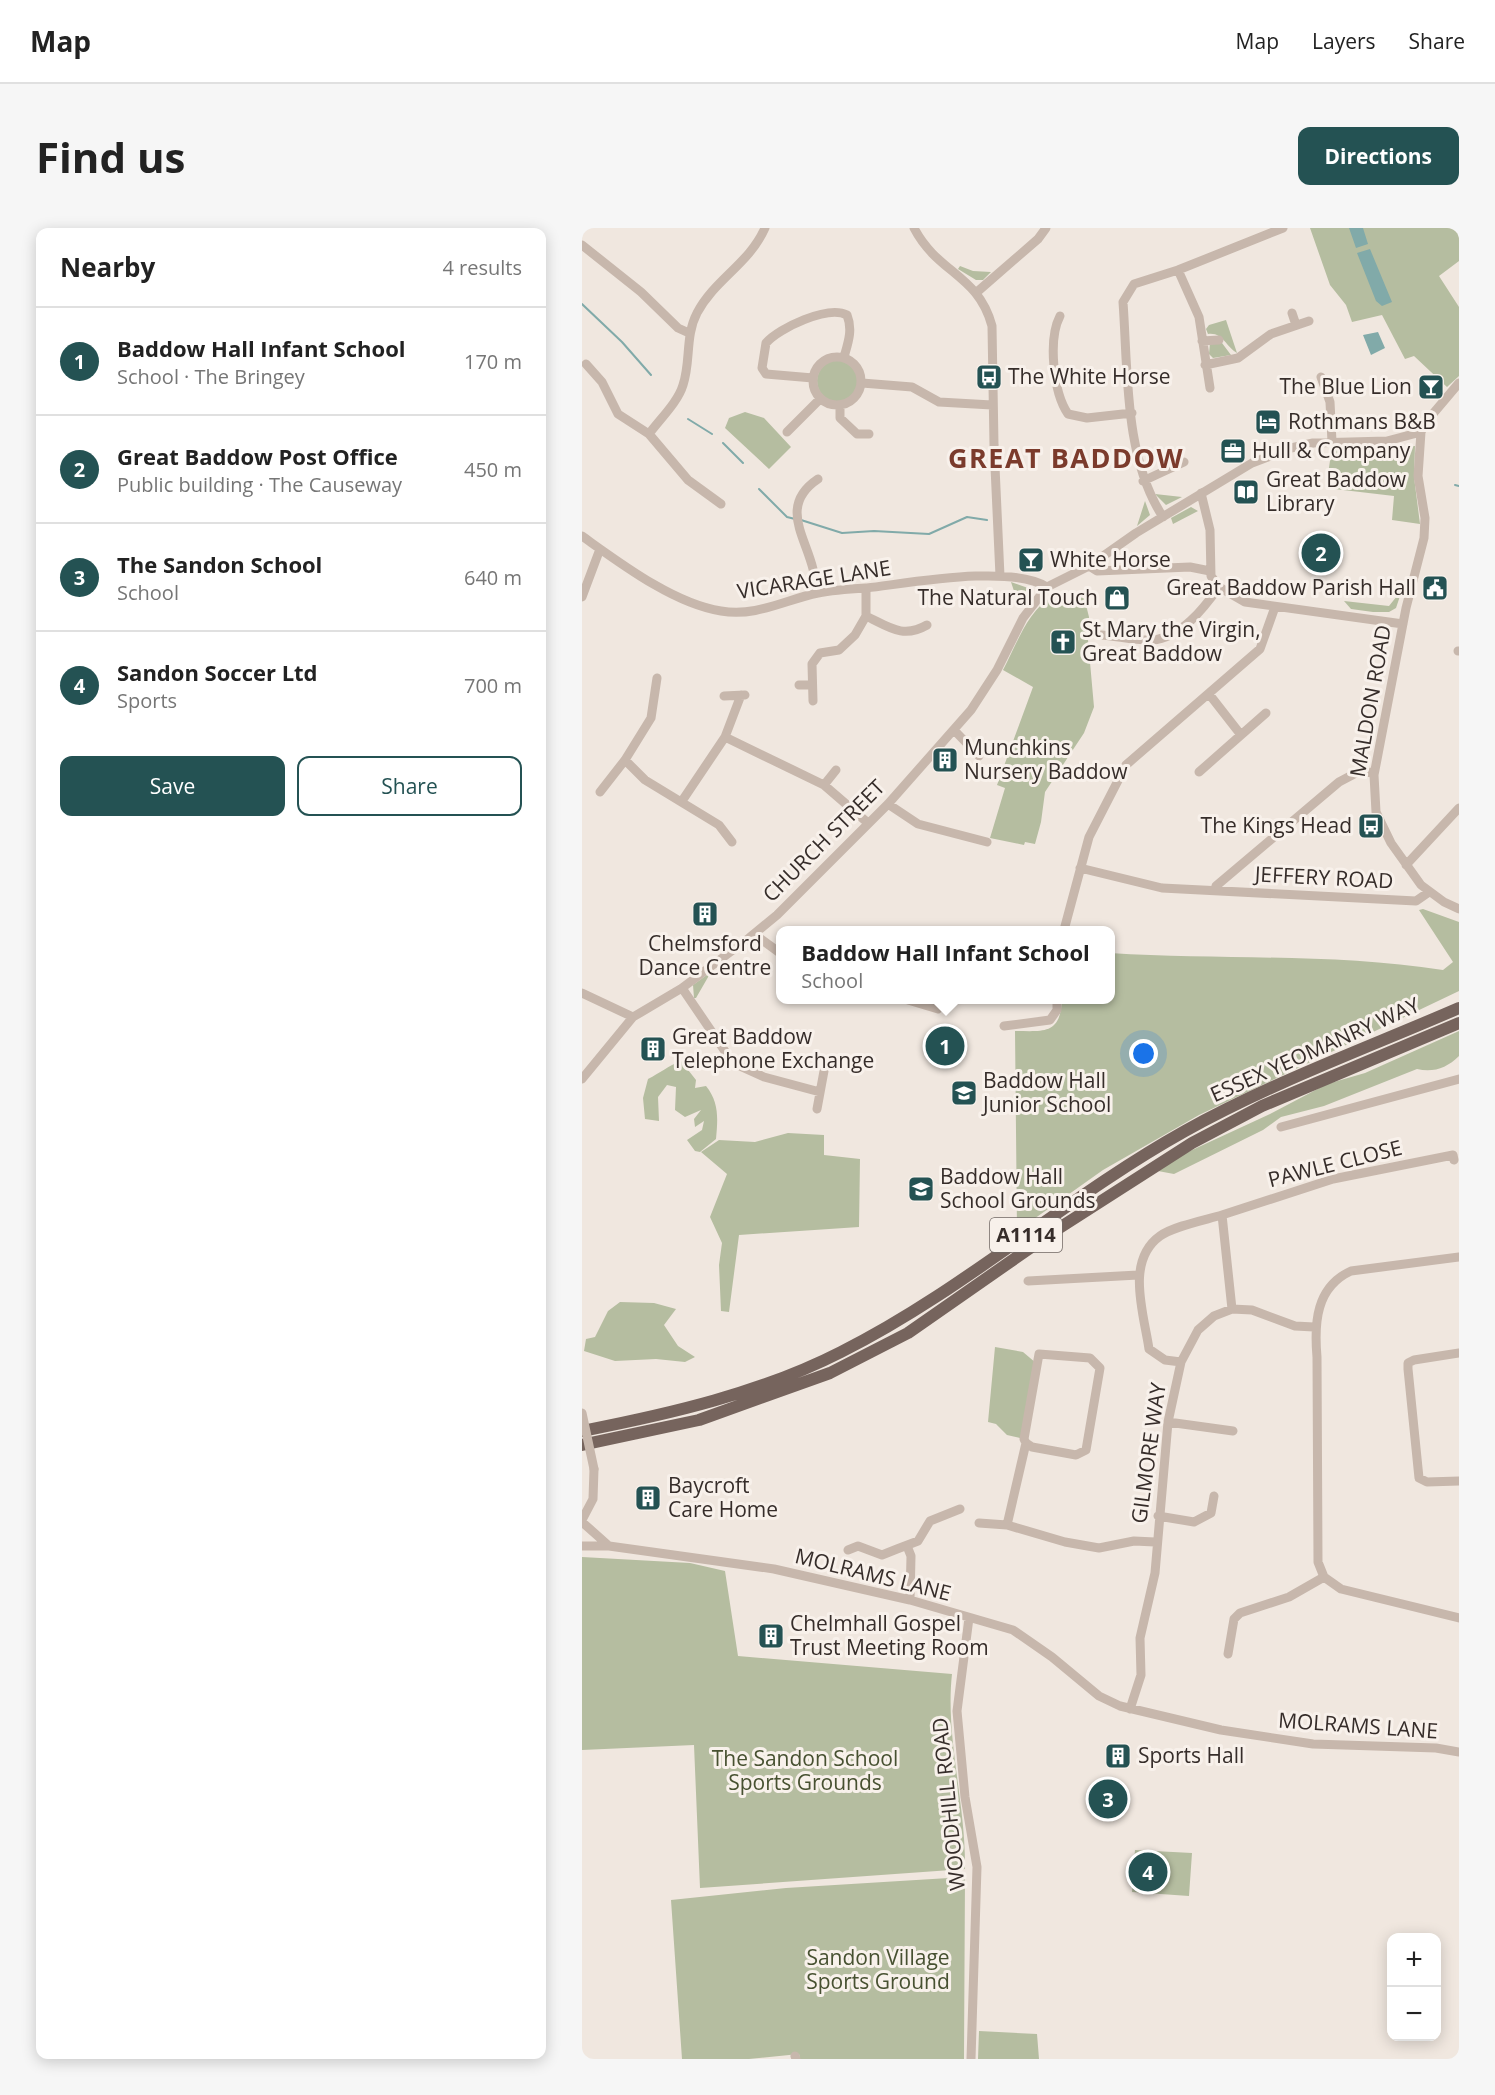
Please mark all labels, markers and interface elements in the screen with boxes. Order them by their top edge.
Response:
text: Map [30,22,91,60]
text: Map [1236,27,1279,55]
text: Layers [1312,27,1376,55]
text: Share [1409,27,1465,55]
button: Directions [1298,127,1459,185]
text: Find us [36,128,185,185]
text: Nearby [60,249,155,285]
text: 4 results [442,254,522,281]
text: Baddow Hall Infant School [117,333,405,363]
text: 1 [74,348,85,375]
text: 170 m [464,348,522,375]
bus stop icon: The White Horse [974,362,1004,392]
place label: The White Horse [1008,362,1171,390]
text: School · The Bringey [117,363,305,390]
place label: The Blue Lion [1280,372,1412,400]
bar icon: The Blue Lion [1416,372,1446,402]
hotel icon: Rothmans B&B [1253,407,1283,437]
place label: Rothmans B&B [1288,407,1436,435]
office icon: Hull & Company [1218,436,1248,466]
place label: Hull & Company [1252,436,1411,464]
district label: GREAT BADDOW [948,439,1184,476]
text: Great Baddow Post Office [117,441,398,471]
text: 2 [74,456,85,483]
text: 450 m [464,456,522,483]
place label: Great Baddow Library [1266,465,1407,517]
text: Public building · The Causeway [117,471,402,498]
library icon: Great Baddow Library [1231,477,1261,507]
pin: 2 [1302,530,1340,576]
bar icon: White Horse [1016,545,1046,575]
place label: White Horse [1050,545,1171,573]
text: The Sandon School [117,549,322,579]
street label: VICARAGE LANE [735,553,893,605]
text: 3 [74,564,85,591]
text: 640 m [464,564,522,591]
place label: Great Baddow Parish Hall [1166,573,1416,601]
public building icon: Great Baddow Parish Hall [1420,573,1450,603]
text: School [117,579,179,606]
place label: The Natural Touch [917,583,1098,611]
shop icon: The Natural Touch [1102,583,1132,613]
place label: St Mary the Virgin, Great Baddow [1082,615,1261,667]
street label: MALDON ROAD [1343,623,1397,779]
church icon: St Mary the Virgin, Great Baddow [1048,627,1078,657]
text: Sandon Soccer Ltd [117,657,318,687]
text: 4 [74,672,85,699]
text: 700 m [464,672,522,699]
text: Sports [117,687,177,714]
place label: Munchkins Nursery Baddow [964,733,1128,785]
building icon: Munchkins Nursery Baddow [930,745,960,775]
button: Save [60,756,285,816]
button: Share [297,756,522,816]
street label: CHURCH STREET [756,773,891,908]
place label: The Kings Head [1201,811,1352,839]
bus stop icon: The Kings Head [1356,811,1386,841]
street label: JEFFERY ROAD [1252,859,1394,895]
building icon: Chelmsford Dance Centre [690,899,720,929]
popup [776,926,1115,1004]
place label: Chelmsford Dance Centre [639,929,771,981]
text: Baddow Hall Infant School [801,937,1090,967]
text: School [801,967,863,994]
street label: ESSEX YEOMANRY WAY [1206,990,1424,1108]
place label: Great Baddow Telephone Exchange [672,1022,874,1074]
pin: 1 [926,1024,964,1068]
building icon: Great Baddow Telephone Exchange [638,1034,668,1064]
your location [1129,1039,1158,1068]
place label: Baddow Hall Junior School [981,1066,1111,1118]
school or university icon: Baddow Hall Junior School [949,1078,979,1108]
street label: PAWLE CLOSE [1265,1133,1405,1193]
place label: Baddow Hall School Grounds [940,1162,1096,1214]
school or university icon: Baddow Hall School Grounds [906,1174,936,1204]
road number: A1114 [990,1218,1062,1252]
street label: GILMORE WAY [1124,1380,1172,1525]
place label: Baycroft Care Home [668,1471,778,1523]
building icon: Baycroft Care Home [633,1483,663,1513]
street label: MOLRAMS LANE [792,1541,954,1607]
place label: Chelmhall Gospel Trust Meeting Room [790,1609,989,1661]
building icon: Chelmhall Gospel Trust Meeting Room [756,1621,786,1651]
street label: MOLRAMS LANE [1277,1705,1439,1745]
street label: WOODHILL ROAD [925,1716,971,1892]
building icon: Sports Hall [1103,1741,1133,1771]
place label: Sports Hall [1138,1741,1244,1769]
park label: The Sandon School Sports Grounds [712,1744,898,1796]
pin: 3 [1088,1776,1128,1822]
pin: 4 [1128,1850,1168,1894]
map controls [1387,1933,1441,2041]
button: + [1387,1933,1441,1987]
park label: Sandon Village Sports Ground [806,1943,950,1995]
button: − [1387,1987,1441,2041]

